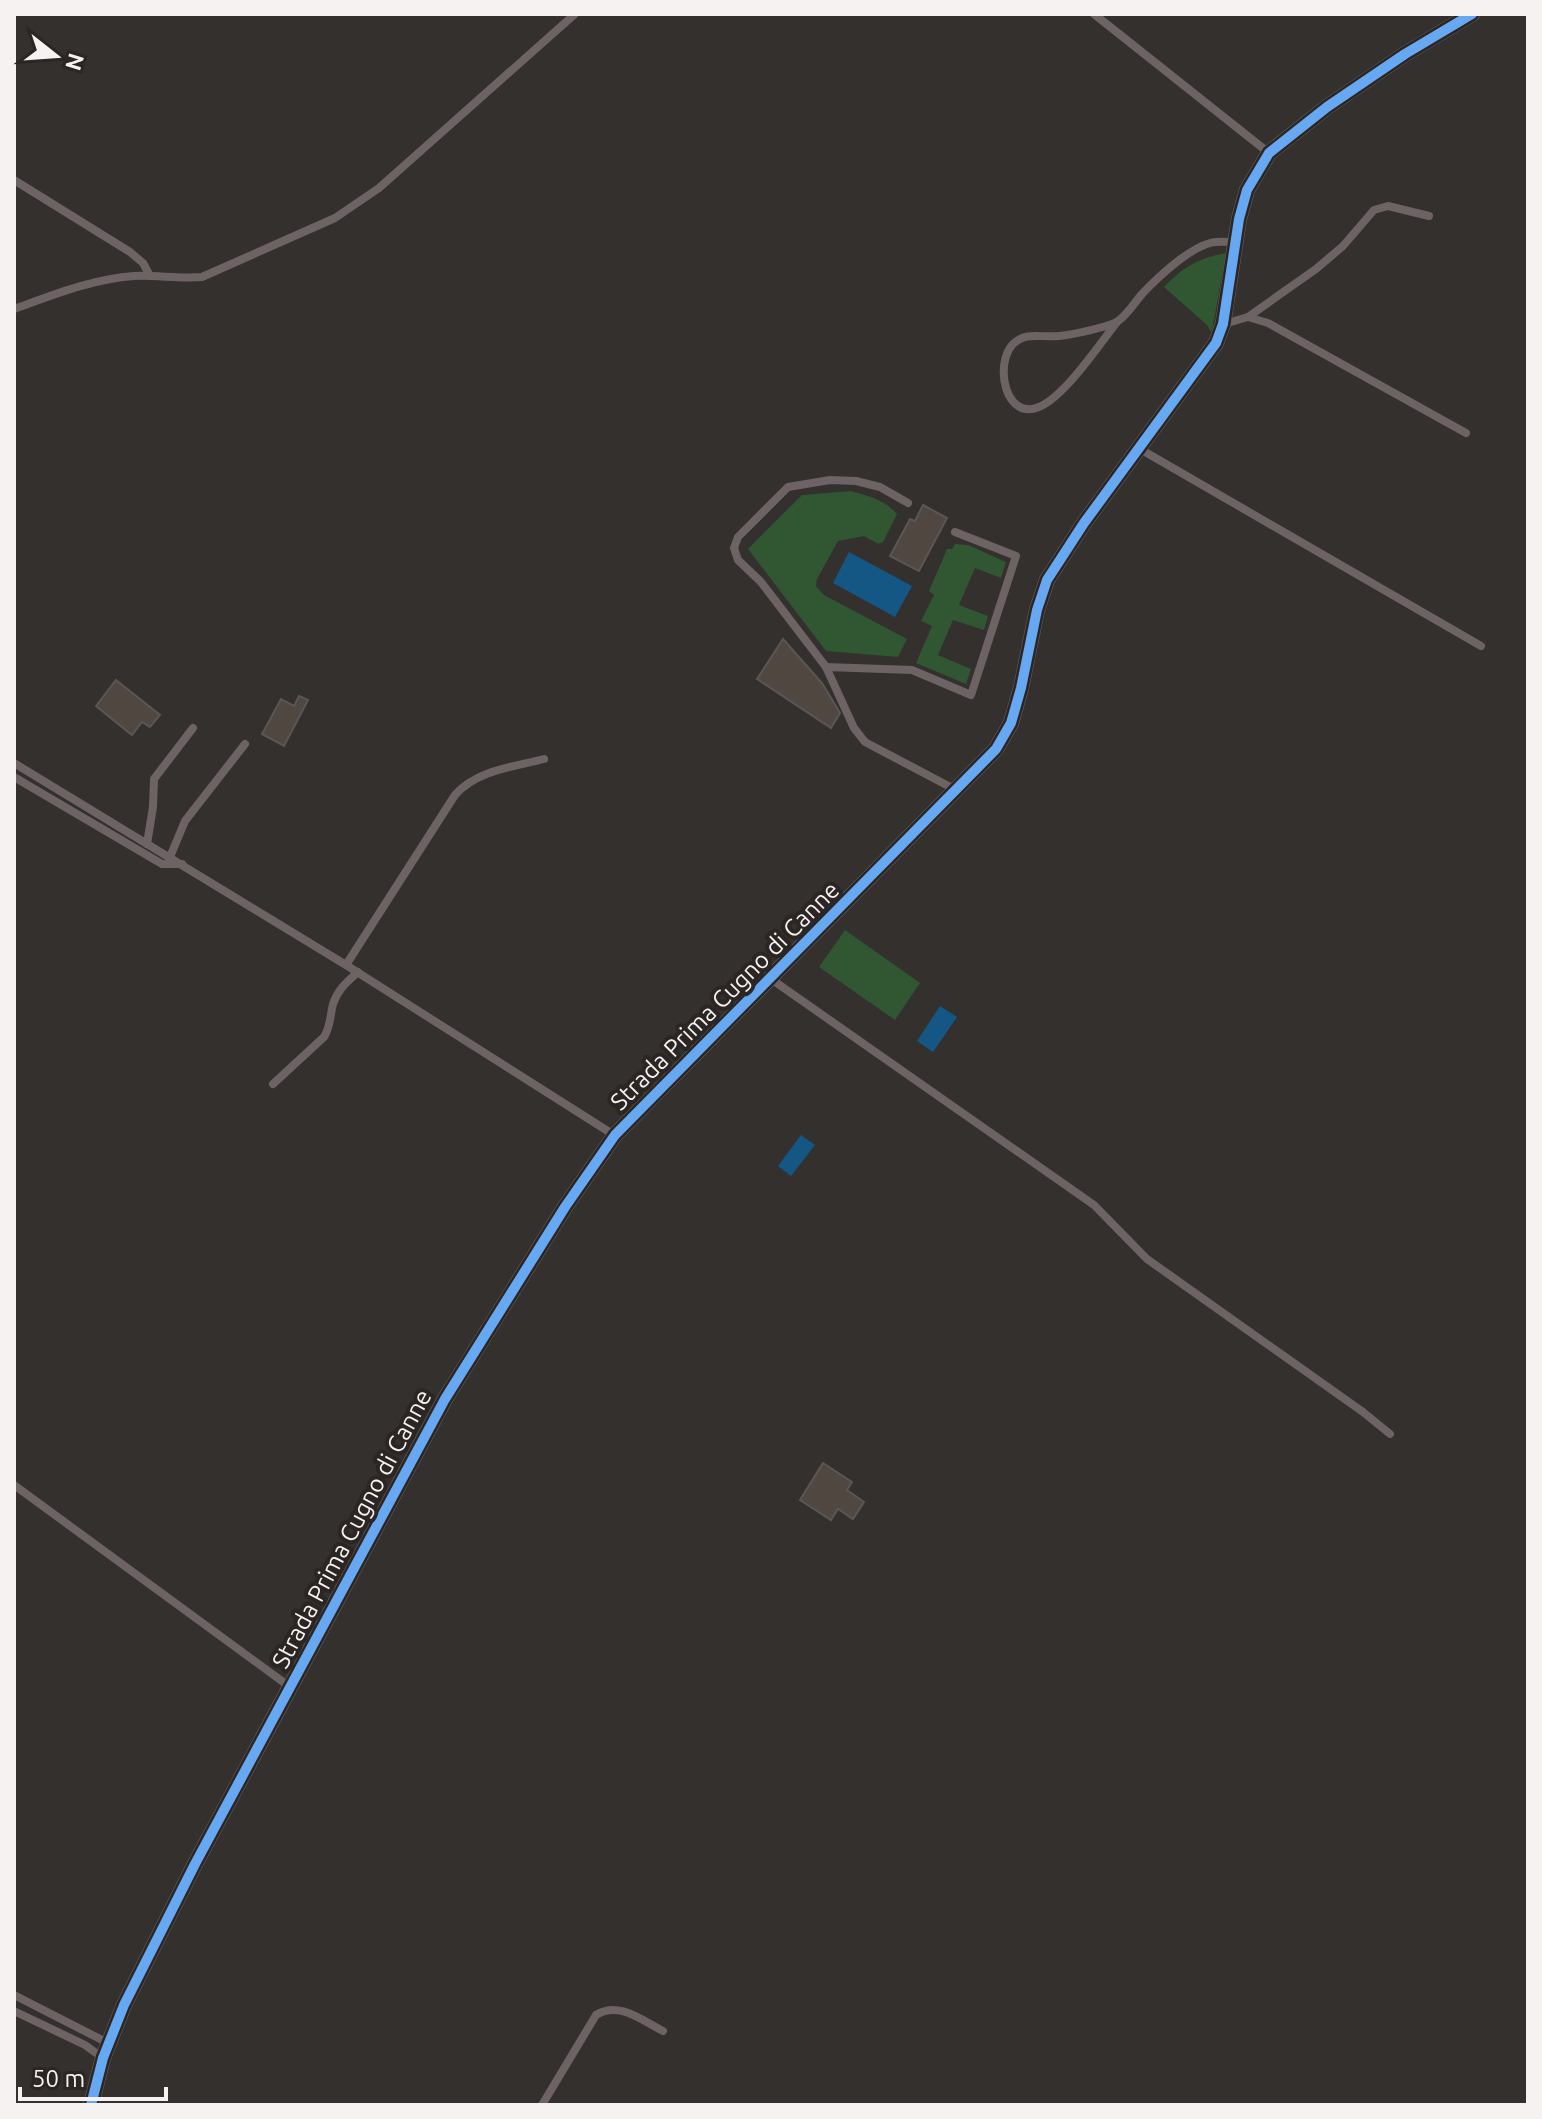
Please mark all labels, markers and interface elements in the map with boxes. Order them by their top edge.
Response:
north arrow [16,16,96,96]
text: N [61,50,90,74]
street label: Strada Prima Cugno di Canne [605,876,844,1115]
street label: Strada Prima Cugno di Canne [267,1385,437,1673]
scale bar [20,2051,166,2101]
text: 50 m [32,2065,85,2092]

